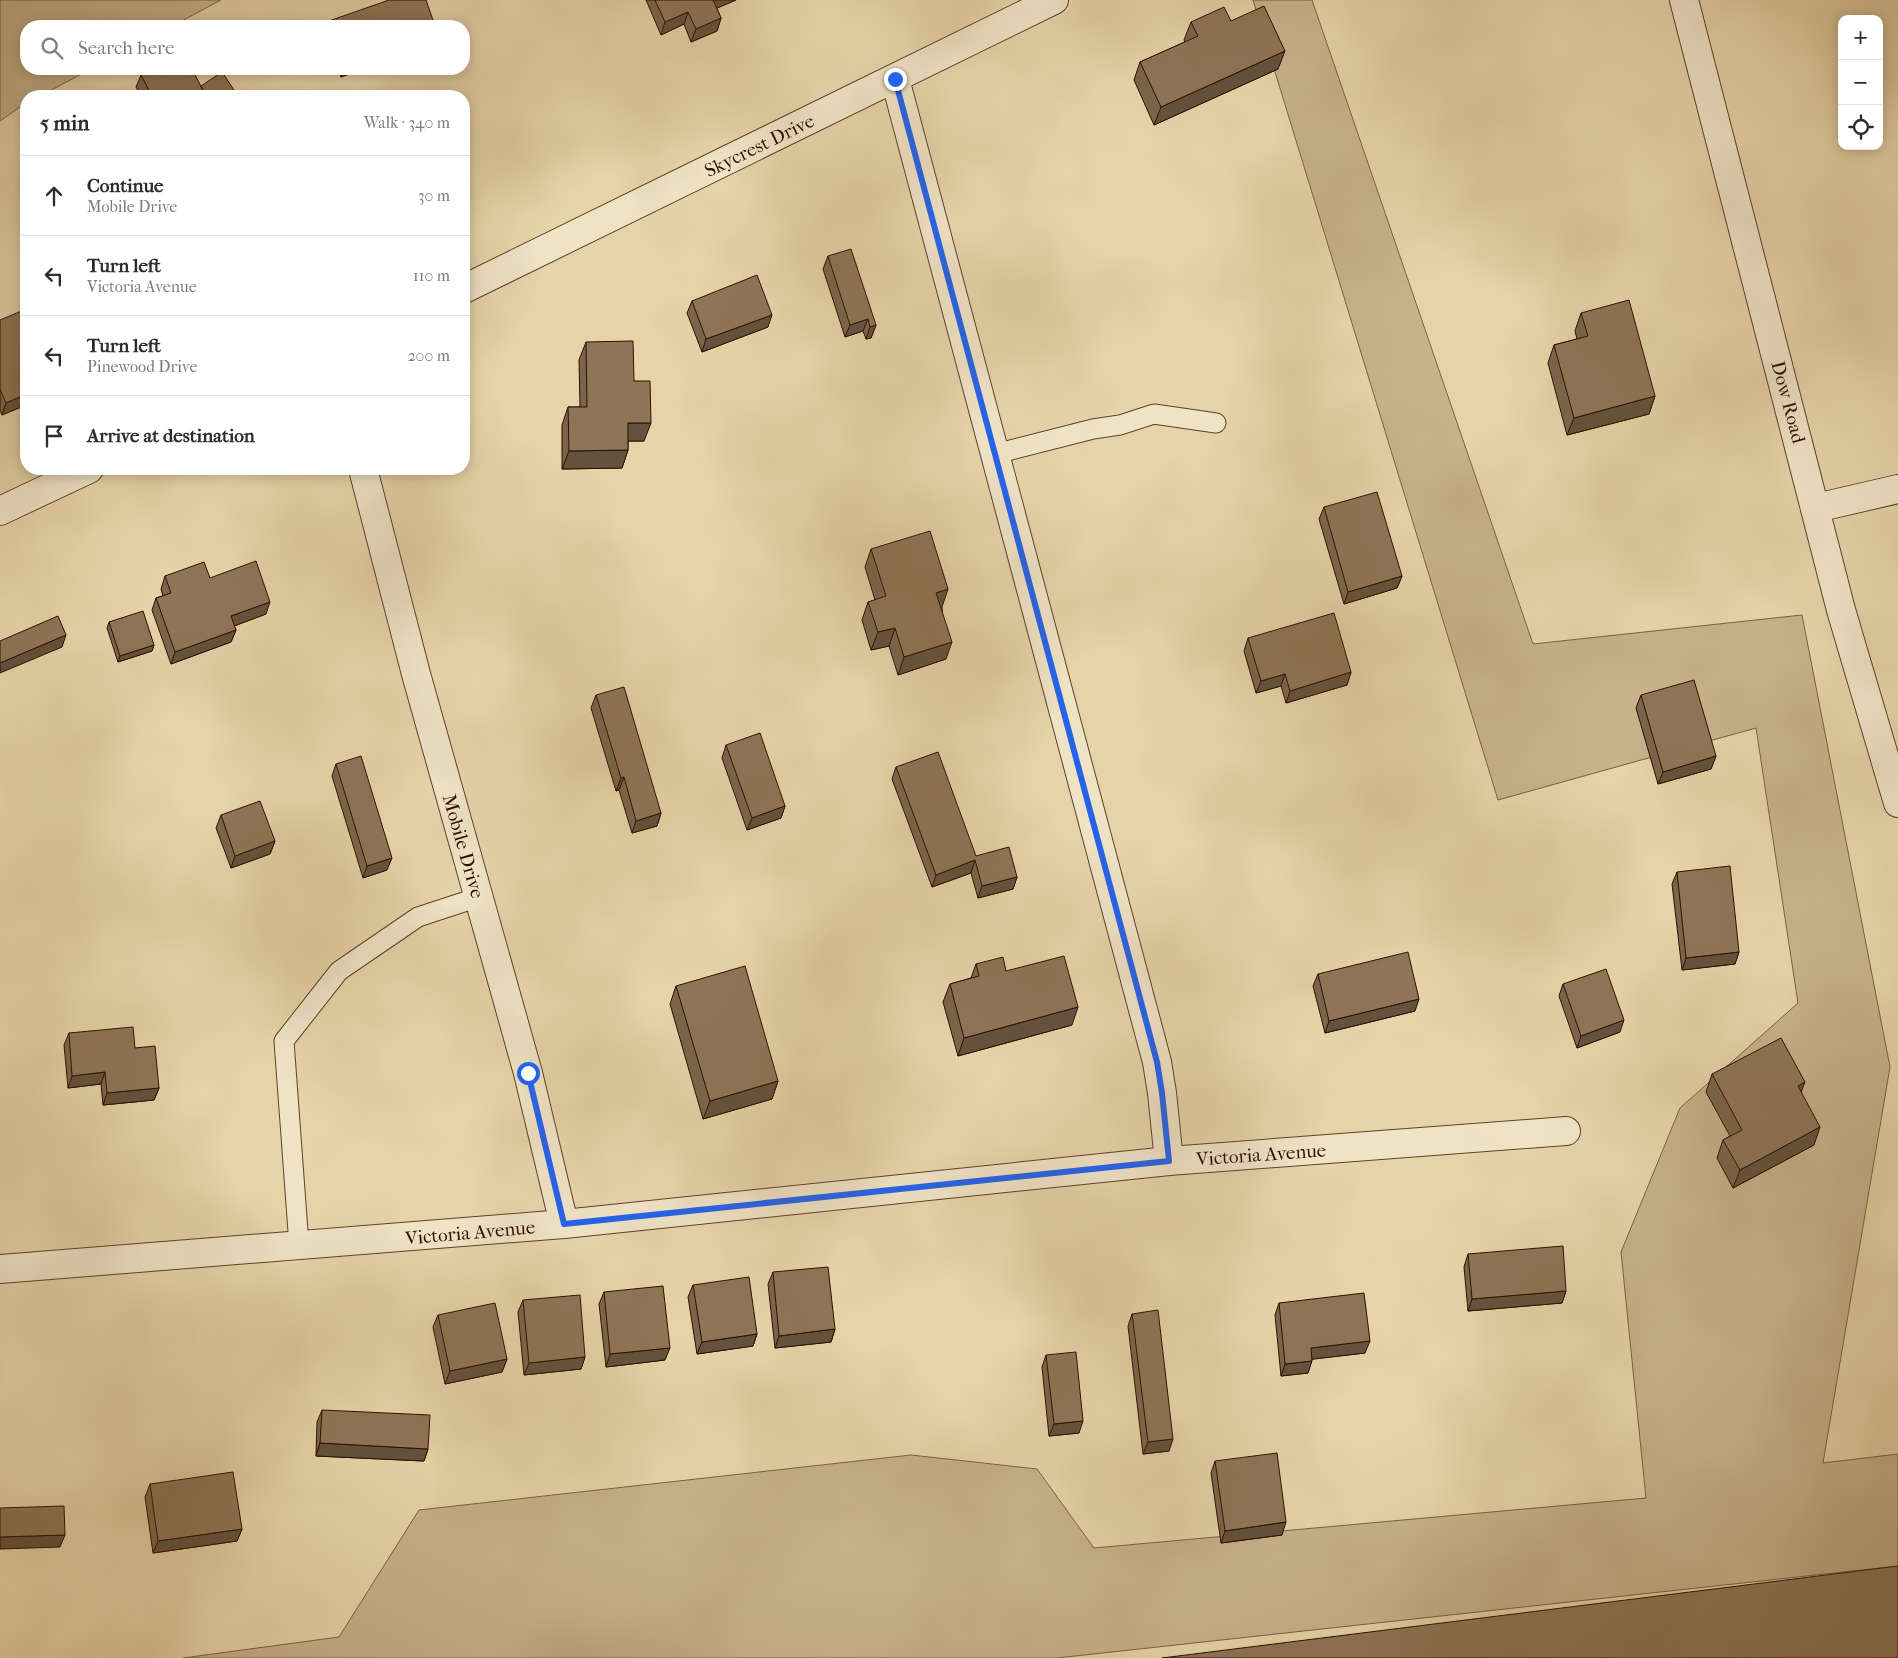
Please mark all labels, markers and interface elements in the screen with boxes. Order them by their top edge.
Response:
map controls [1838,15,1883,150]
button: + [1838,15,1883,60]
search box [20,20,470,75]
icon: search [38,34,66,62]
text: Search here [78,37,174,59]
button: − [1838,60,1883,105]
route end [884,68,907,91]
button: locate [1838,105,1883,150]
street label: Skycrest Drive [701,110,818,182]
text: 5 min [40,111,89,135]
text: Walk · 340 m [364,113,450,132]
text: Continue [87,175,163,197]
icon: ahead [40,182,68,210]
text: 30 m [418,186,450,205]
text: Mobile Drive [87,197,177,216]
text: Turn left [87,255,161,277]
icon: left [40,262,68,290]
text: 110 m [413,266,450,285]
text: Victoria Avenue [87,277,197,296]
text: Turn left [87,335,161,357]
icon: left [40,342,68,370]
text: 200 m [407,346,450,365]
text: Pinewood Drive [87,357,197,376]
street label: Dow Road [1767,359,1810,446]
icon: arrive [40,422,68,450]
text: Arrive at destination [87,425,255,447]
street label: Mobile Drive [438,792,488,901]
route start [517,1062,540,1085]
street label: Victoria Avenue [1194,1139,1327,1171]
street label: Victoria Avenue [403,1216,536,1250]

